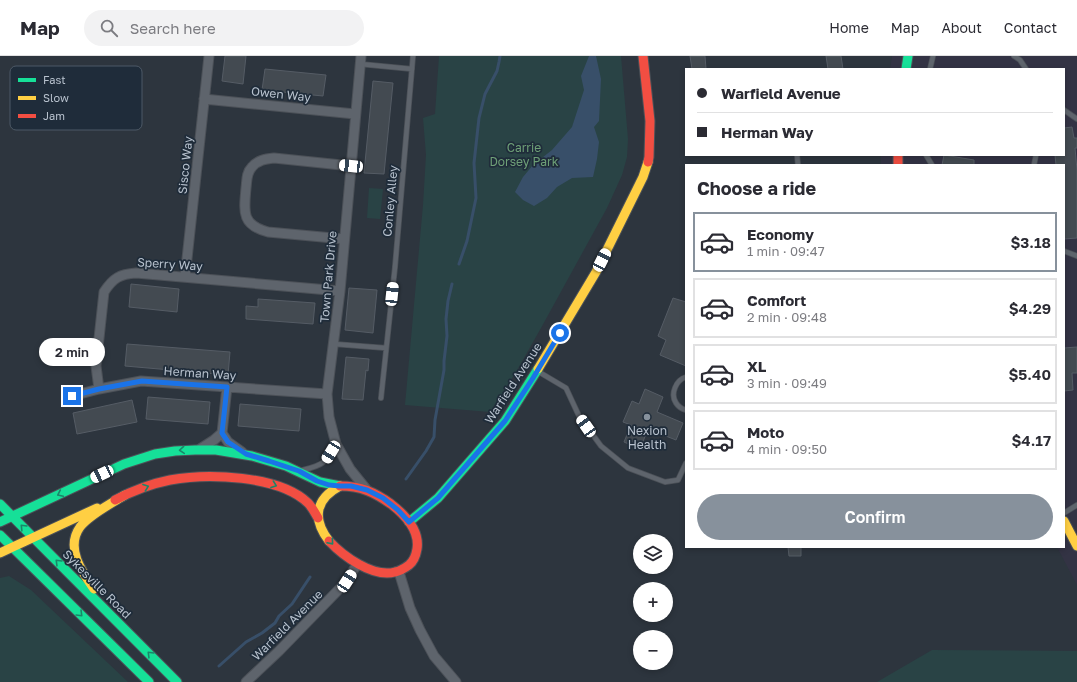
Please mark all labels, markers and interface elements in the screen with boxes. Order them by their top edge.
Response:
search box [84,10,364,46]
text: Map [20,16,60,39]
icon: search [98,17,120,39]
text: Search here [130,19,216,37]
text: Home [829,19,869,36]
text: Map [891,19,919,36]
text: About [941,19,982,36]
text: Contact [1004,19,1057,36]
legend [10,66,142,130]
text: Fast [43,73,66,86]
street label: Owen Way [250,83,312,105]
text: Warfield Avenue [721,84,841,102]
text: Slow [43,91,69,104]
text: Jam [43,109,65,122]
text: Herman Way [721,123,813,141]
street label: Sisco Way [174,135,196,195]
park label: Carrie Dorsey Park [489,140,559,169]
car [338,159,364,173]
street label: Conley Alley [379,164,401,237]
text: Choose a ride [697,177,816,199]
icon: car [699,224,735,260]
text: Economy [747,225,814,243]
street label: Town Park Drive [317,230,339,324]
text: $3.18 [1010,233,1051,251]
text: 1 min · 09:47 [747,243,825,259]
car [591,247,613,273]
street label: Sperry Way [137,254,204,274]
car [385,281,399,307]
icon: car [699,290,735,326]
text: Comfort [747,291,806,309]
text: $4.29 [1009,299,1051,317]
text: 2 min · 09:48 [747,309,827,325]
route start [551,324,569,342]
callout: 2 min [39,338,105,366]
street label: Warfield Avenue [481,340,545,426]
text: 2 min [55,344,89,360]
icon: car [699,356,735,392]
text: XL [747,357,766,375]
street label: Herman Way [163,363,237,383]
text: $5.40 [1008,365,1051,383]
text: 3 min · 09:49 [747,375,827,391]
route end [63,387,81,405]
marker: Nexion Health [642,412,652,422]
car [574,413,598,439]
icon: car [699,422,735,458]
place label: Nexion Health [627,423,667,452]
text: Moto [747,423,784,441]
text: $4.17 [1011,431,1051,449]
car [320,439,342,465]
text: 4 min · 09:50 [747,441,827,457]
one-way arrow [179,445,185,454]
car [89,463,115,485]
one-way arrow [270,481,277,489]
one-way arrow [142,484,149,492]
one-way arrow [57,489,65,497]
button: Confirm [697,494,1053,540]
one-way arrow [20,524,28,532]
map controls [633,534,673,670]
button: layers [633,534,673,574]
one-way arrow [327,538,334,545]
street label: Sykesville Road [60,547,134,621]
one-way arrow [55,559,63,567]
car [335,568,359,594]
button: + [633,582,673,622]
street label: Warfield Avenue [249,587,325,663]
one-way arrow [75,609,83,617]
button: − [633,630,673,670]
one-way arrow [147,651,154,659]

